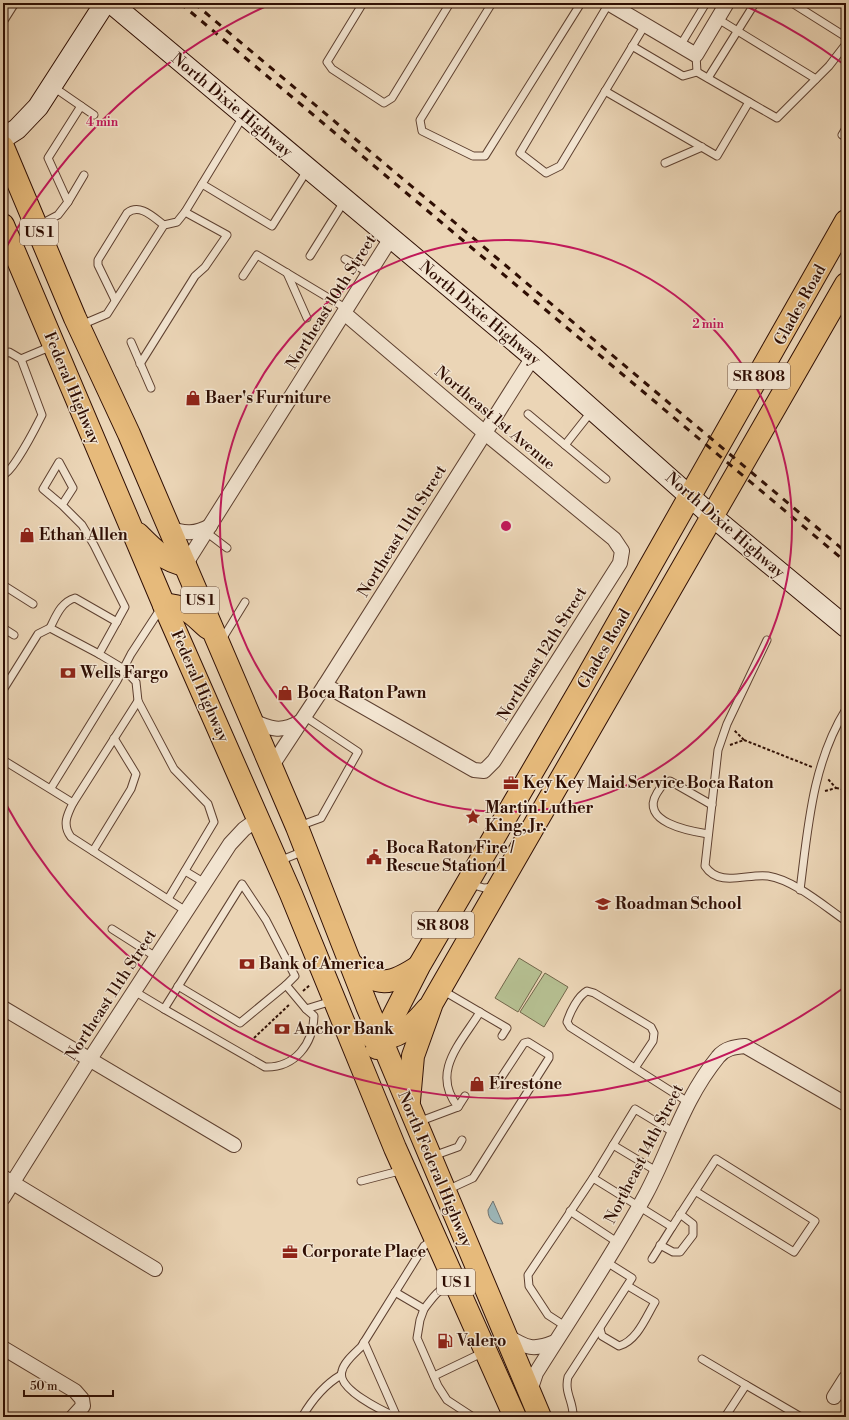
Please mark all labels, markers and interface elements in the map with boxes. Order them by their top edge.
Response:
street label: North Dixie Highway [167,49,297,162]
text: 4 min [86,115,119,130]
road number: US 1 [20,219,58,245]
street label: Northeast 10th Street [281,231,381,373]
street label: North Dixie Highway [415,257,545,370]
street label: Glades Road [770,261,830,349]
text: 2 min [692,317,724,332]
street label: Federal Highway [39,329,105,448]
street label: Northeast 1st Avenue [431,362,559,474]
road number: SR 808 [728,363,790,389]
place label: Baer's Furniture [205,388,332,408]
shop icon: Baer's Furniture [184,389,202,407]
street label: Northeast 11th Street [353,461,451,601]
street label: North Dixie Highway [661,468,789,583]
centre of rings [499,519,513,533]
place label: Ethan Allen [39,525,128,545]
shop icon: Ethan Allen [18,526,36,544]
street label: Northeast 12th Street [493,583,592,725]
road number: US 1 [181,587,219,613]
street label: Glades Road [573,605,635,693]
street label: Federal Highway [166,627,234,745]
place label: Wells Fargo [79,663,168,683]
bank icon: Wells Fargo [59,664,77,682]
place label: Boca Raton Pawn [297,683,427,703]
shop icon: Boca Raton Pawn [276,684,294,702]
place label: Key Key Maid Service Boca Raton [523,773,774,793]
office icon: Key Key Maid Service Boca Raton [502,774,520,792]
place label: Martin Luther King, Jr. [485,798,594,836]
place icon: Martin Luther King, Jr. [464,808,482,826]
place label: Boca Raton Fire / Rescue Station 1 [386,838,514,876]
public building icon: Boca Raton Fire / Rescue Station 1 [365,848,383,866]
place label: Roadman School [615,894,742,914]
school or university icon: Roadman School [594,895,612,913]
road number: SR 808 [412,912,474,938]
street label: Northeast 11th Street [61,925,161,1064]
place label: Bank of America [259,954,385,974]
bank icon: Bank of America [238,955,256,973]
place label: Anchor Bank [293,1019,395,1039]
bank icon: Anchor Bank [273,1020,291,1038]
place label: Firestone [489,1074,563,1094]
shop icon: Firestone [468,1075,486,1093]
street label: Northeast 14th Street [600,1081,688,1227]
street label: North Federal Highway [393,1088,477,1250]
place label: Corporate Place [302,1242,427,1262]
office icon: Corporate Place [281,1243,299,1261]
road number: US 1 [437,1269,475,1295]
place label: Valero [456,1331,506,1351]
fuel station icon: Valero [436,1332,454,1350]
scale bar [24,1372,113,1398]
text: 50 m [30,1379,58,1394]

